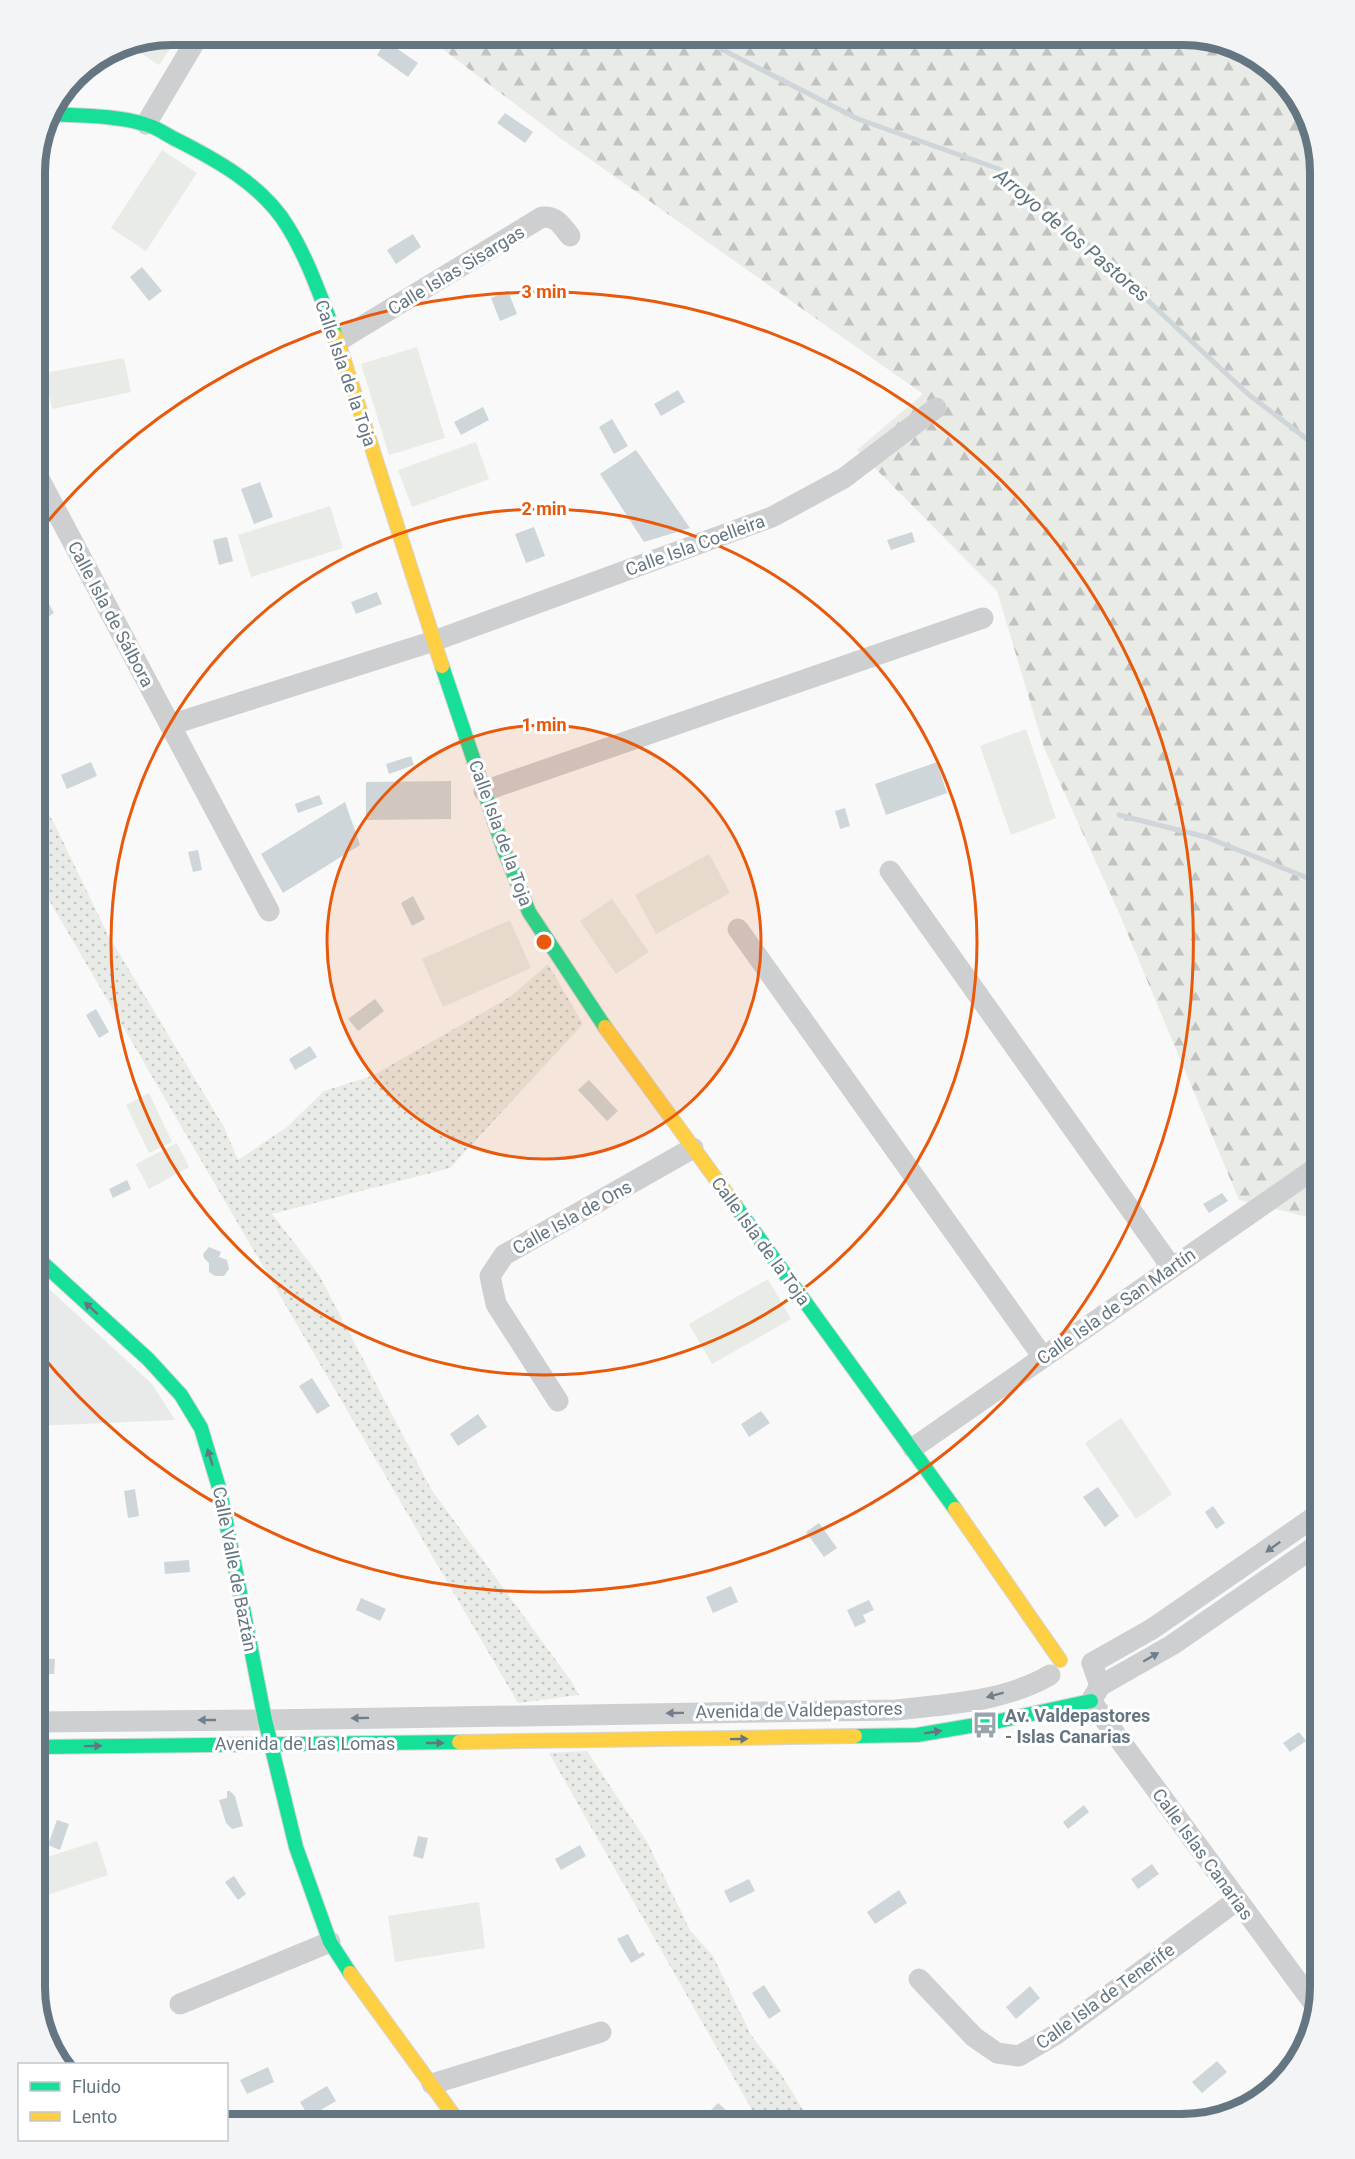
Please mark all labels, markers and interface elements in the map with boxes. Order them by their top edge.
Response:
water label: Arroyo de los Pastores [989,163,1154,307]
street label: Calle Islas Sisargas [384,221,528,319]
text: 3 min [521,281,567,302]
street label: Calle Isla de la Toja [311,297,381,449]
text: 2 min [521,498,567,519]
street label: Calle Isla Coelleira [622,510,768,580]
street label: Calle Isla de Sálbora [64,538,158,690]
text: 1 min [521,714,567,735]
street label: Calle Isla de la Toja [465,757,537,909]
centre of rings [534,932,554,952]
street label: Calle Isla de la Toja [707,1173,815,1309]
street label: Calle Isla de Ons [509,1176,635,1258]
street label: Calle Isla de San Martín [1033,1243,1199,1369]
one-way arrow [84,1302,99,1315]
one-way arrow [205,1448,214,1466]
street label: Calle Valle de Baztán [209,1485,261,1653]
one-way arrow [1265,1541,1281,1552]
one-way arrow [1142,1652,1159,1662]
one-way arrow [986,1691,1004,1700]
street label: Avenida de Valdepastores [695,1698,903,1722]
place label: Av. Valdepastores - Islas Canarias [1005,1705,1150,1747]
one-way arrow [666,1708,685,1718]
bus stop icon: Av. Valdepastores - Islas Canarias [970,1710,1000,1740]
one-way arrow [350,1714,369,1723]
one-way arrow [197,1716,216,1725]
one-way arrow [924,1728,943,1737]
street label: Avenida de Las Lomas [215,1733,395,1754]
one-way arrow [729,1734,748,1744]
one-way arrow [426,1738,445,1748]
one-way arrow [84,1741,103,1751]
street label: Calle Islas Canarias [1148,1784,1258,1924]
street label: Calle Isla de Tenerife [1032,1939,1178,2053]
legend [18,2063,228,2141]
text: Fluido [72,2076,121,2097]
text: Lento [72,2106,117,2127]

